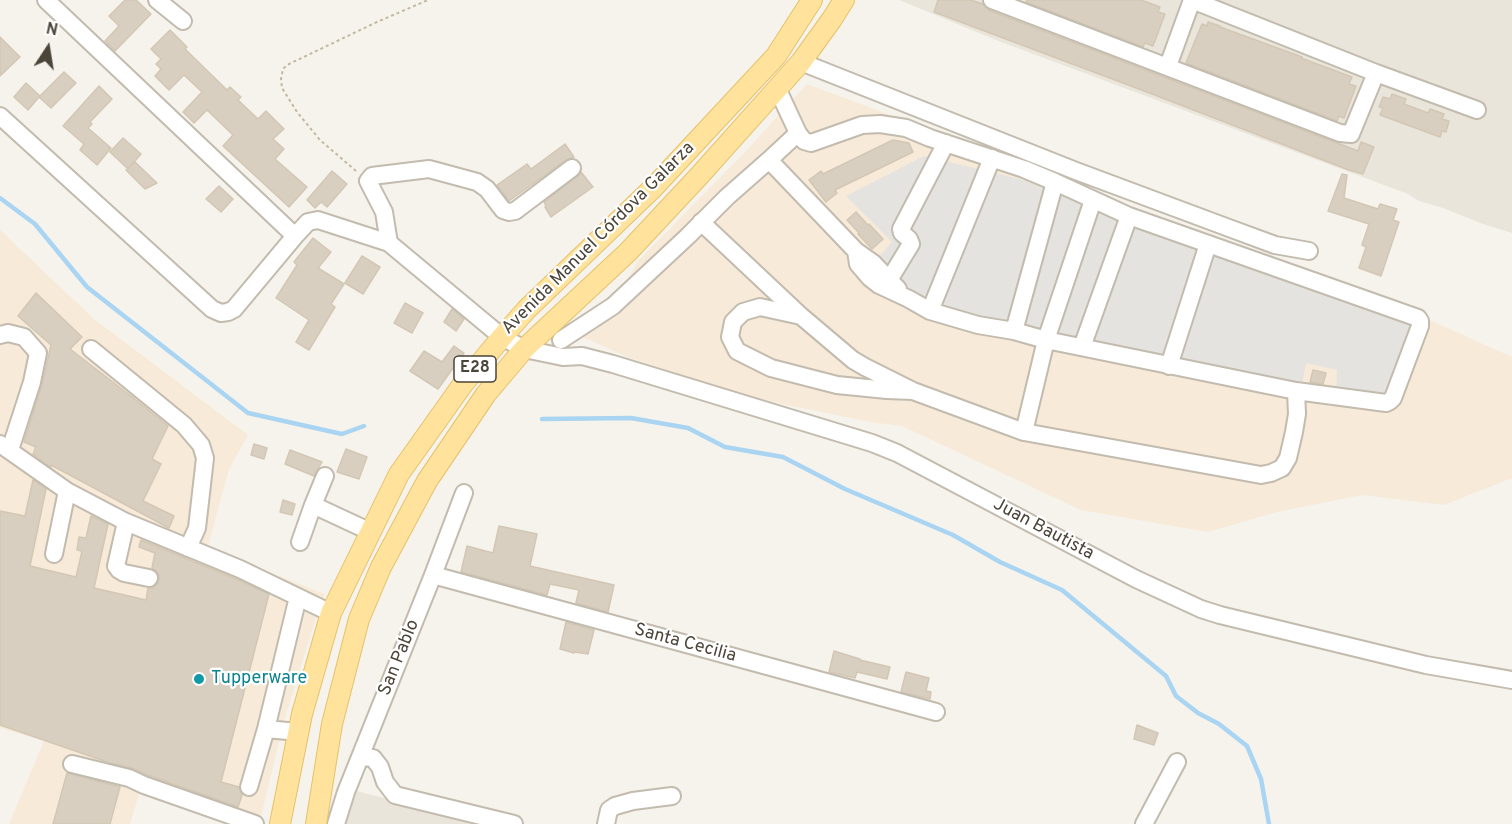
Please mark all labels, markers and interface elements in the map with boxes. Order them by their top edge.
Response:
north arrow [18,18,78,78]
text: N [44,19,59,41]
street label: Avenida Manuel Córdova Galarza [498,138,700,340]
road number: E28 [454,356,496,382]
street label: Juan Bautista [989,494,1097,566]
street label: San Pablo [375,617,425,699]
street label: Santa Cecilia [632,620,738,668]
place label: Tupperware [211,668,307,690]
marker: Tupperware [192,672,206,686]

